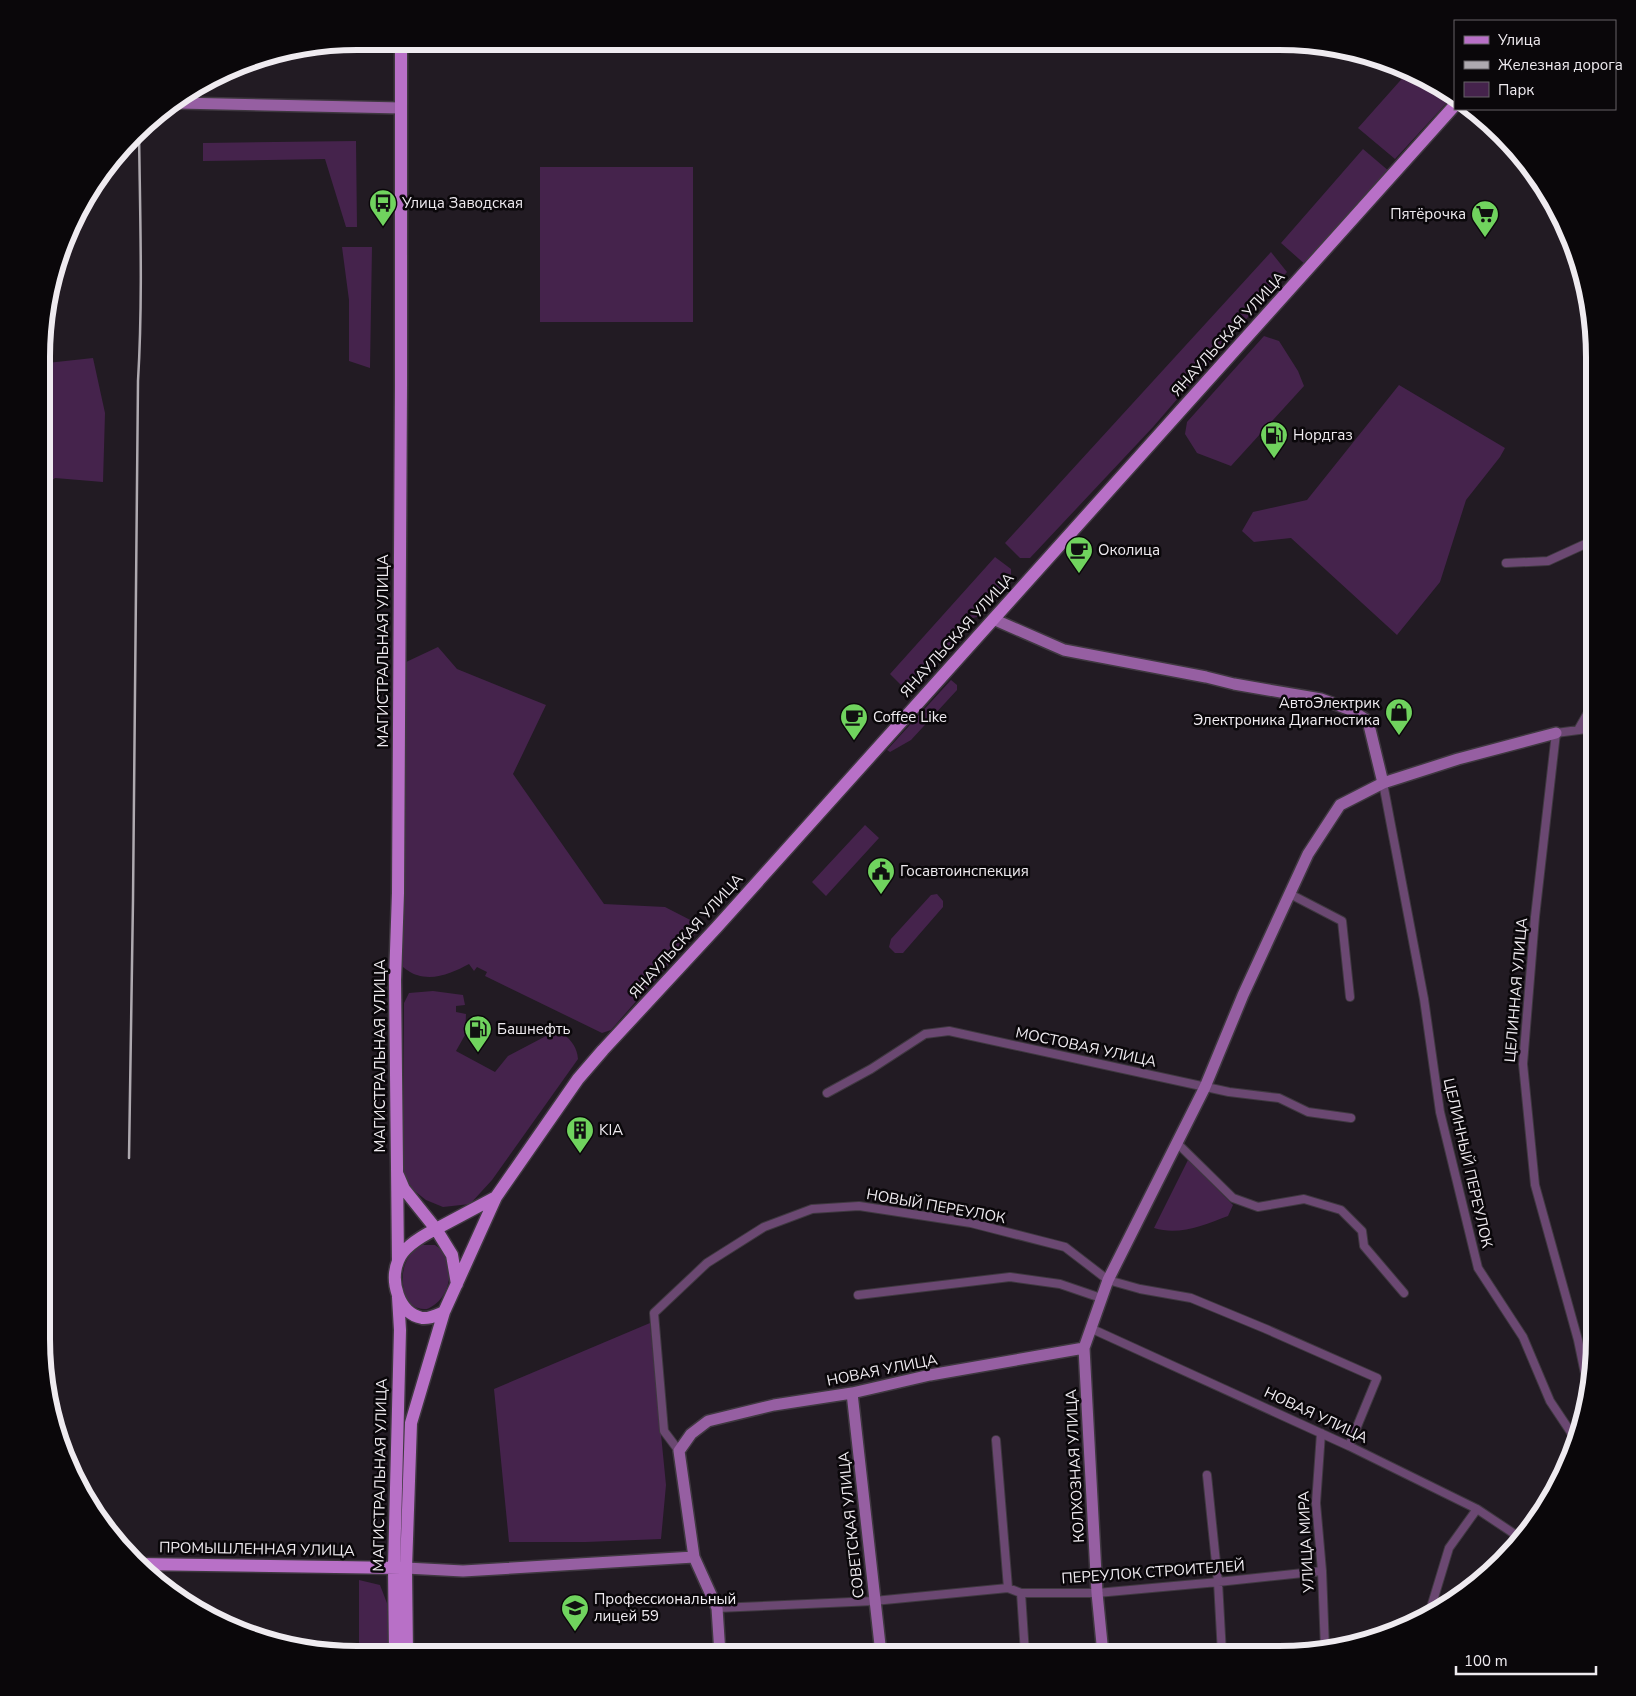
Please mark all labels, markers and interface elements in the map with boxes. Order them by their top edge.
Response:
legend [1454,20,1616,110]
text: Улица [1497,30,1541,50]
text: Железная дорога [1498,55,1623,75]
text: Парк [1498,80,1534,100]
bus stop icon: Улица Заводская [368,188,398,227]
place label: Улица Заводская [401,193,523,213]
supermarket icon: Пятёрочка [1470,199,1500,238]
place label: Пятёрочка [1390,204,1466,224]
street label: ЯНАУЛЬСКАЯ УЛИЦА [1167,267,1289,401]
fuel station icon: Нордгаз [1259,420,1289,459]
place label: Нордгаз [1293,425,1353,445]
cafe icon: Околица [1064,535,1094,574]
place label: Околица [1098,540,1160,560]
street label: МАГИСТРАЛЬНАЯ УЛИЦА [373,554,393,748]
street label: ЯНАУЛЬСКАЯ УЛИЦА [896,568,1018,702]
place label: АвтоЭлектрик Электроника Диагностика [1193,693,1380,730]
shop icon: АвтоЭлектрик Электроника Диагностика [1384,697,1414,736]
cafe icon: Coffee Like [839,702,869,741]
place label: Coffee Like [873,707,947,727]
public building icon: Госавтоинспекция [866,856,896,895]
place label: Госавтоинспекция [900,861,1029,881]
street label: ЯНАУЛЬСКАЯ УЛИЦА [625,869,747,1003]
street label: ЦЕЛИННАЯ УЛИЦА [1500,917,1532,1063]
street label: МАГИСТРАЛЬНАЯ УЛИЦА [370,959,390,1153]
fuel station icon: Башнефть [463,1014,493,1053]
place label: Башнефть [497,1019,571,1039]
street label: МОСТОВАЯ УЛИЦА [1014,1022,1158,1072]
street label: ЦЕЛИННЫЙ ПЕРЕУЛОК [1439,1076,1497,1250]
building icon: KIA [565,1115,595,1154]
place label: KIA [599,1120,623,1140]
street label: НОВЫЙ ПЕРЕУЛОК [865,1184,1008,1228]
street label: НОВАЯ УЛИЦА [825,1349,939,1391]
street label: МАГИСТРАЛЬНАЯ УЛИЦА [368,1378,392,1572]
street label: НОВАЯ УЛИЦА [1261,1382,1371,1448]
street label: КОЛХОЗНАЯ УЛИЦА [1061,1389,1089,1543]
street label: СОВЕТСКАЯ УЛИЦА [833,1451,869,1599]
street label: УЛИЦА МИРА [1293,1491,1319,1594]
street label: ПРОМЫШЛЕННАЯ УЛИЦА [159,1537,355,1561]
street label: ПЕРЕУЛОК СТРОИТЕЛЕЙ [1061,1556,1245,1588]
place label: Профессиональный лицей 59 [594,1589,736,1626]
school or university icon: Профессиональный лицей 59 [560,1593,590,1632]
scale bar [1456,1644,1596,1676]
text: 100 m [1464,1651,1508,1671]

